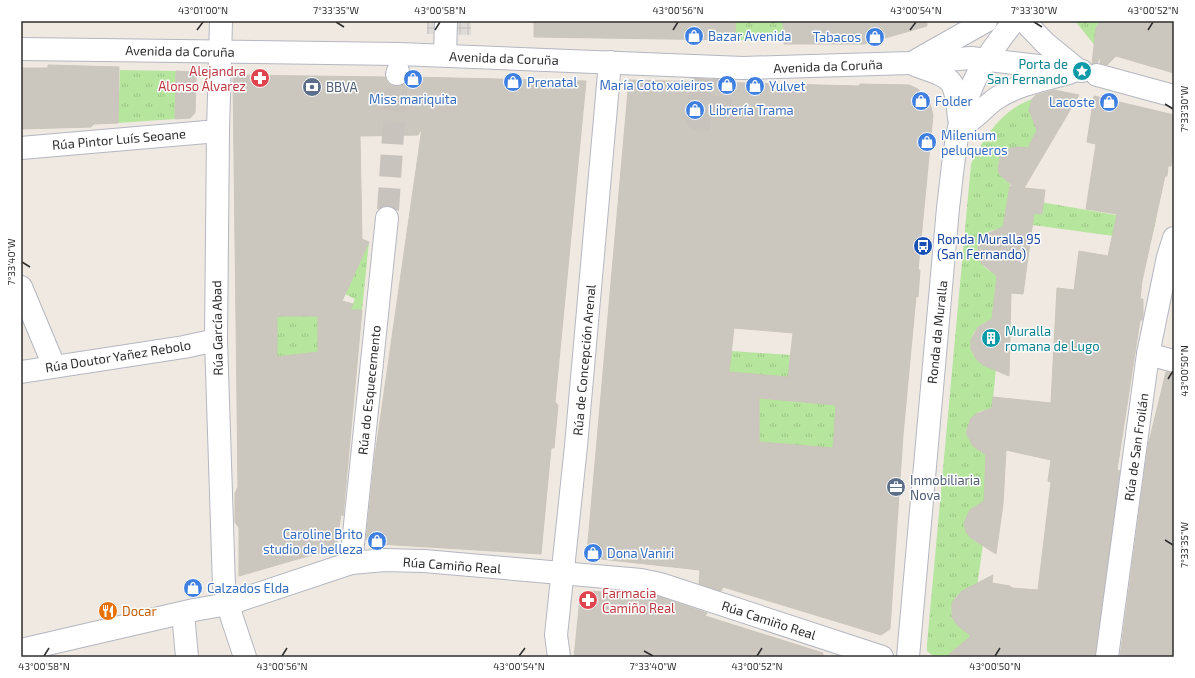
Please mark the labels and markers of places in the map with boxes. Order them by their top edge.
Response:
shop icon: Bazar Avenida [683,25,705,47]
shop icon: Tabacos [864,26,886,48]
place label: Bazar Avenida [708,28,791,44]
place label: Tabacos [813,29,861,45]
place label: Porta de San Fernando [987,56,1068,87]
place icon: Porta de San Fernando [1071,60,1093,82]
place label: Alejandra Alonso Álvarez [158,63,246,94]
pharmacy icon: Alejandra Alonso Álvarez [249,67,271,89]
shop icon: Miss mariquita [402,68,424,90]
shop icon: Prenatal [502,71,524,93]
place label: Prenatal [527,74,577,90]
shop icon: María Coto xoieiros [716,74,738,96]
shop icon: Yulvet [744,75,766,97]
bank icon: BBVA [301,76,323,98]
place label: María Coto xoieiros [599,77,713,93]
place label: Yulvet [769,78,805,94]
place label: BBVA [326,79,358,95]
shop icon: Folder [910,90,932,112]
place label: Miss mariquita [369,91,457,107]
shop icon: Lacoste [1098,91,1120,113]
place label: Folder [935,93,973,109]
place label: Lacoste [1049,94,1095,110]
shop icon: Librería Trama [684,99,706,121]
place label: Librería Trama [709,102,794,118]
place label: Milenium peluqueros [941,127,1008,158]
shop icon: Milenium peluqueros [916,131,938,153]
place label: Ronda Muralla 95 (San Fernando) [937,231,1041,262]
bus stop icon: Ronda Muralla 95 (San Fernando) [912,235,934,257]
place label: Muralla romana de Lugo [1005,323,1100,354]
building icon: Muralla romana de Lugo [980,327,1002,349]
place label: Inmobiliaria Nova [910,472,980,503]
office icon: Inmobiliaria Nova [885,476,907,498]
place label: Caroline Brito studio de belleza [263,526,363,557]
shop icon: Caroline Brito studio de belleza [366,530,388,552]
shop icon: Dona Vaniri [582,542,604,564]
place label: Dona Vaniri [607,545,674,561]
shop icon: Calzados Elda [182,577,204,599]
place label: Calzados Elda [207,580,289,596]
place label: Farmacia Camiño Real [602,585,675,616]
pharmacy icon: Farmacia Camiño Real [577,589,599,611]
restaurant icon: Docar [97,600,119,622]
place label: Docar [122,603,157,619]

